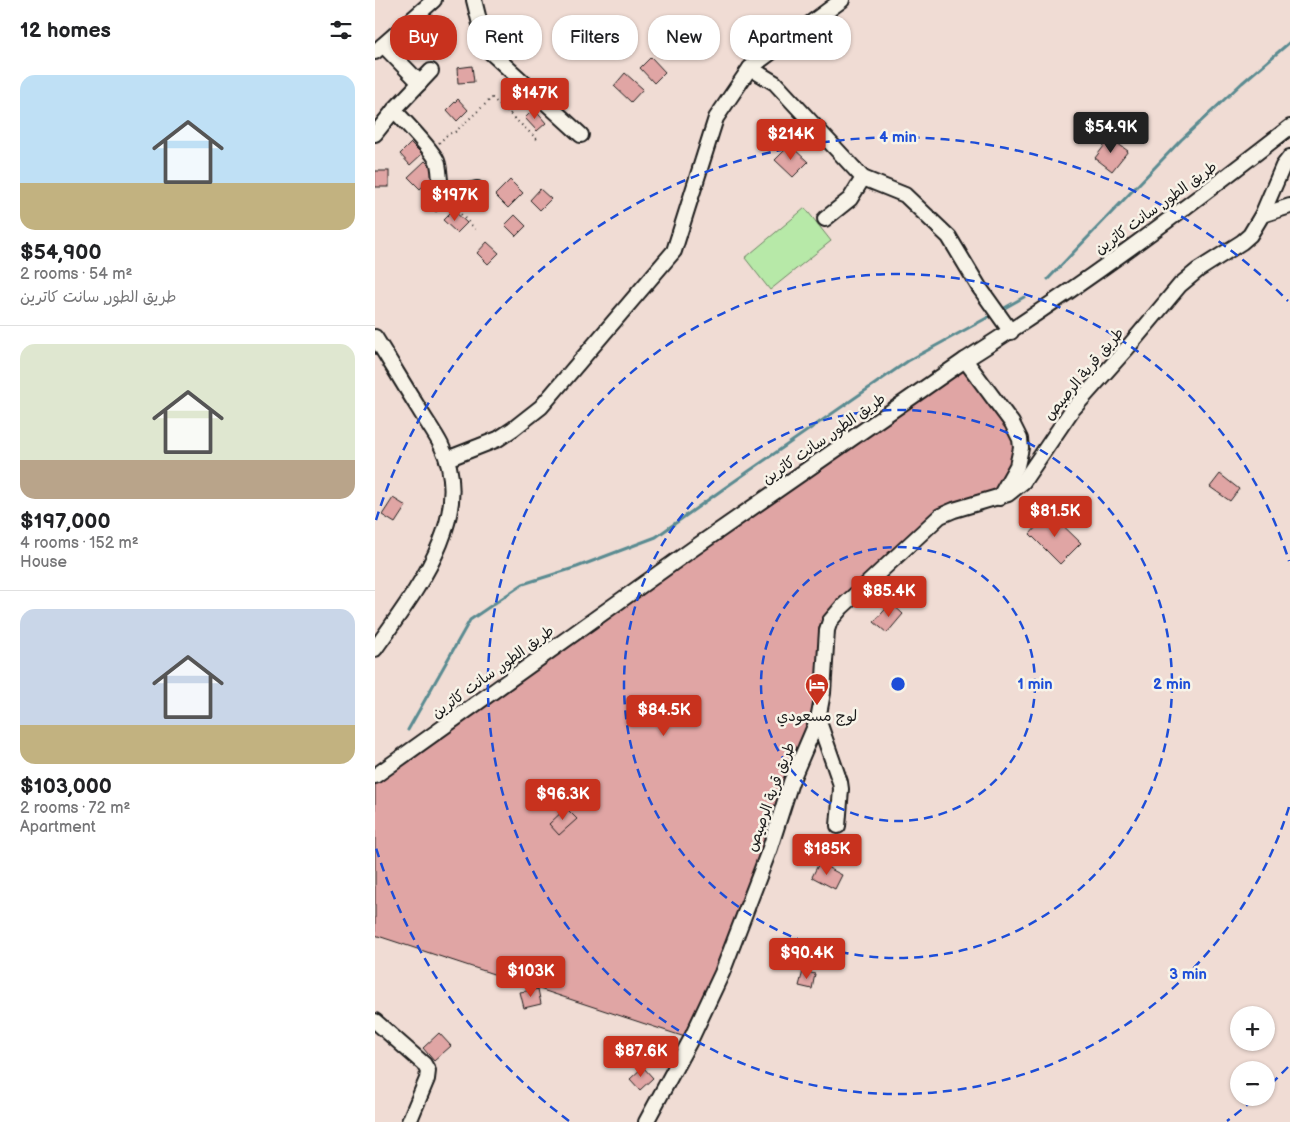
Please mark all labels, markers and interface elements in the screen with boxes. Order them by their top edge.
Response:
chip: Buy [390,15,457,60]
chip: Rent [467,15,542,60]
chip: Filters [552,15,638,60]
chip: New [648,15,720,60]
chip: Apartment [730,15,851,60]
icon: filters [327,16,355,44]
text: 12 homes [20,18,111,43]
pin: $147K [500,78,570,120]
text: $147K [512,84,558,103]
icon: home [143,107,233,197]
pin: $54.9K [1070,112,1152,154]
text: $54.9K [1085,118,1137,137]
pin: $214K [756,119,826,161]
text: $214K [768,125,814,144]
text: 4 min [879,128,917,147]
street label: طريق الطور, سانت كاترين [1091,157,1221,259]
pin: $197K [420,180,490,222]
text: $197K [432,186,478,205]
text: $54,900 [20,240,101,265]
text: 2 rooms · 54 m² [20,265,132,284]
text: طريق الطور, سانت كاترين [20,288,176,307]
street label: طريق قرية الرصيص [1040,324,1128,424]
icon: home [143,377,233,467]
street label: طريق الطور, سانت كاترين [759,389,889,489]
pin: $81.5K [1014,496,1096,538]
text: $81.5K [1030,502,1080,521]
text: $197,000 [20,509,111,534]
text: 4 rooms · 152 m² [20,534,139,553]
text: House [20,553,67,572]
pin: $85.4K [848,576,930,618]
text: $85.4K [862,582,916,601]
street label: طريق الطور, سانت كاترين [428,621,558,723]
icon: home [143,642,233,732]
hotel icon: لوج مسعودي [804,672,830,706]
centre of rings [889,675,907,693]
text: 1 min [1017,675,1053,694]
text: 2 min [1153,675,1191,694]
pin: $84.5K [623,694,705,737]
text: $84.5K [637,701,691,720]
place label: لوج مسعودي [777,707,857,727]
street label: طريق قرية الرصيص [742,740,800,854]
text: $103,000 [20,774,112,799]
pin: $96.3K [522,778,604,821]
text: $96.3K [536,785,590,804]
text: 2 rooms · 72 m² [20,799,130,818]
text: Apartment [20,818,96,837]
pin: $185K [792,834,862,876]
text: $185K [803,840,851,859]
pin: $90.4K [766,938,848,980]
text: $90.4K [780,944,834,963]
pin: $103K [496,956,566,998]
text: $103K [507,962,555,981]
text: 3 min [1169,965,1207,984]
map controls [1230,1006,1275,1106]
button: + [1230,1006,1275,1051]
pin: $87.6K [600,1036,682,1078]
text: $87.6K [614,1042,668,1061]
button: − [1230,1061,1275,1106]

